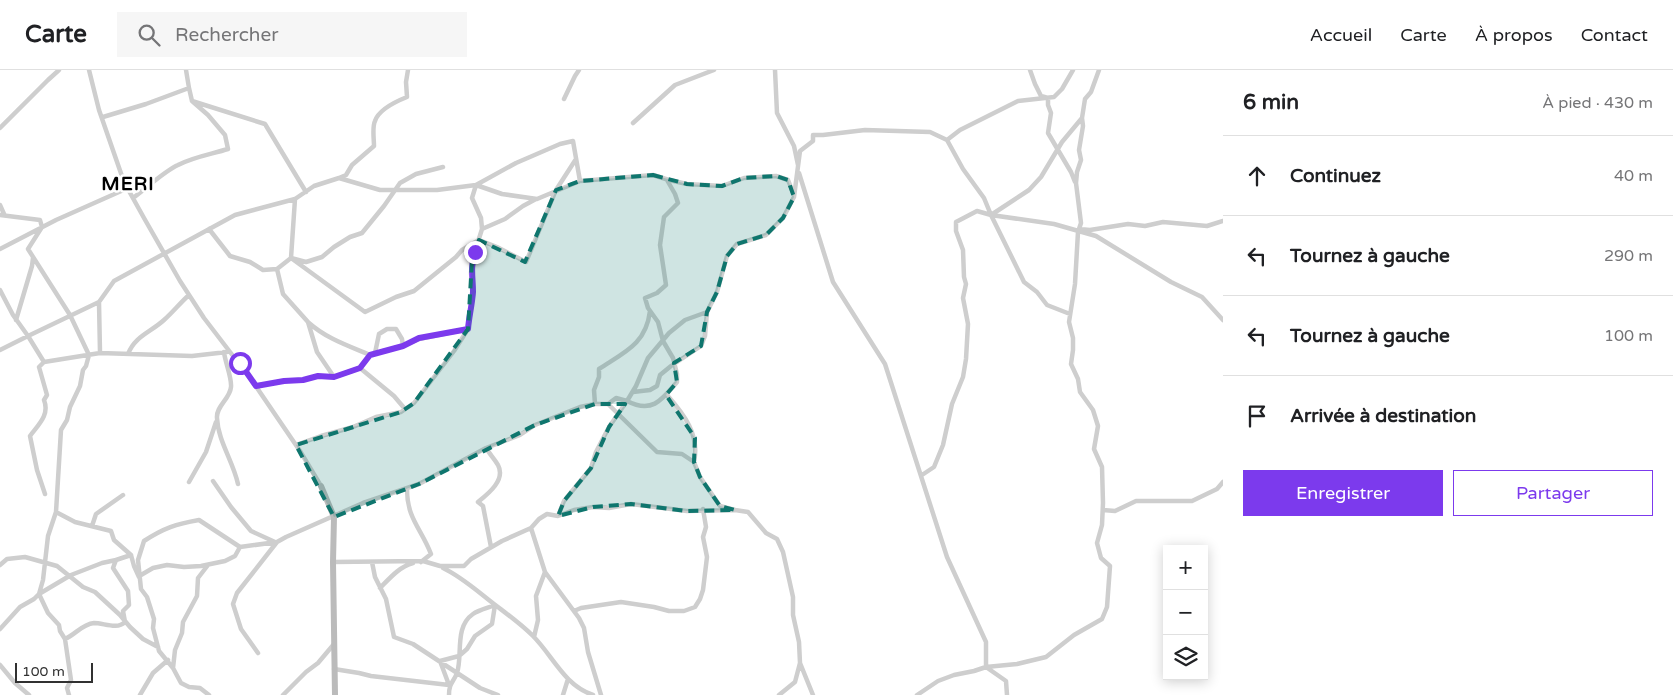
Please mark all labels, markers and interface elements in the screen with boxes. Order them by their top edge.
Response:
search box [117,12,467,57]
text: Carte [25,20,87,49]
icon: search [135,21,163,49]
text: Rechercher [175,24,278,46]
text: Accueil [1310,24,1372,46]
text: Carte [1400,24,1447,46]
text: À propos [1475,24,1553,46]
text: Contact [1581,24,1648,46]
text: 6 min [1243,90,1299,115]
text: À pied · 430 m [1542,93,1653,113]
icon: ahead [1243,162,1271,190]
text: Continuez [1290,165,1381,187]
text: 40 m [1614,166,1653,186]
district label: MERI [101,173,155,195]
route end [464,241,487,264]
icon: left [1243,242,1271,270]
text: Tournez à gauche [1290,245,1450,267]
text: 290 m [1604,246,1653,266]
icon: left [1243,322,1271,350]
text: Tournez à gauche [1290,325,1450,347]
text: 100 m [1604,326,1653,346]
route start [229,352,252,375]
icon: arrive [1243,402,1271,430]
text: Arrivée à destination [1290,405,1476,427]
button: Enregistrer [1243,470,1443,516]
button: Partager [1453,470,1653,516]
map controls [1163,545,1208,680]
button: + [1163,545,1208,590]
button: − [1163,590,1208,635]
button: layers [1163,635,1208,680]
scale bar [15,660,92,683]
text: 100 m [22,663,65,680]

